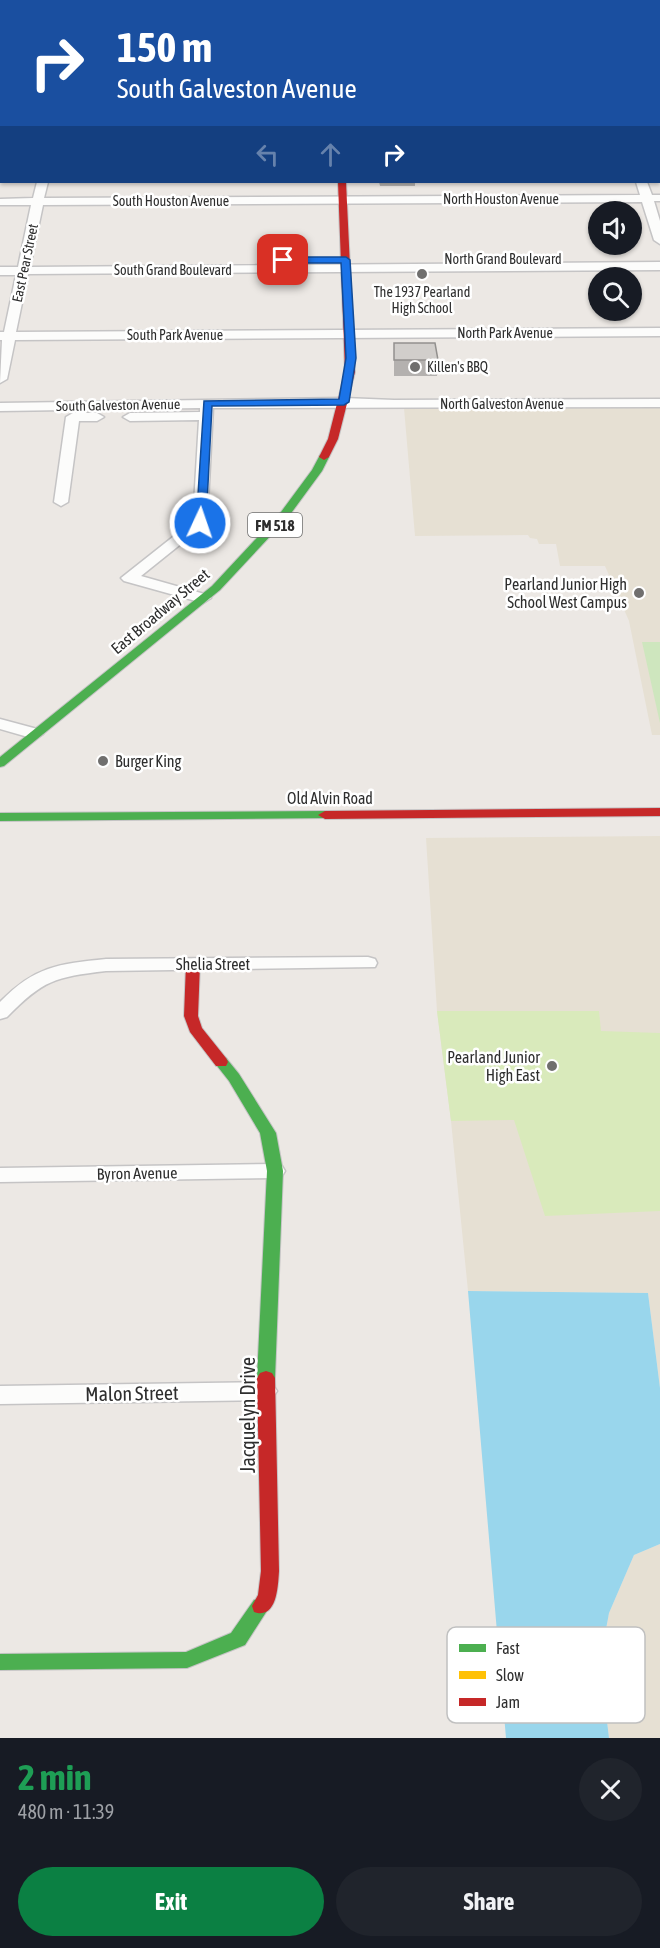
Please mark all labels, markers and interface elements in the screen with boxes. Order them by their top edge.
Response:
text: 150 m [117,23,212,71]
icon: right [18,24,96,102]
text: South Galveston Avenue [117,73,357,104]
icon: left [251,138,284,171]
icon: ahead [314,138,347,171]
icon: right [377,138,410,171]
street label: North Houston Avenue [443,191,559,207]
street label: South Houston Avenue [113,193,229,209]
map controls [588,201,642,321]
button: sound [588,201,642,255]
street label: East Pear Street [9,222,41,304]
pin [257,234,308,285]
icon: arrive [266,243,299,276]
street label: North Grand Boulevard [444,251,562,267]
street label: South Grand Boulevard [114,262,232,278]
marker: The 1937 Pearland High School [415,267,429,281]
button: search [588,267,642,321]
place label: The 1937 Pearland High School [374,284,470,316]
street label: North Park Avenue [457,325,553,341]
street label: South Park Avenue [127,327,223,343]
place label: Killen's BBQ [427,359,489,375]
marker: Killen's BBQ [408,360,422,374]
street label: South Galveston Avenue [56,396,180,414]
street label: North Galveston Avenue [440,396,564,412]
position arrow [168,491,232,555]
road number: FM 518 [248,513,302,537]
street label: East Broadway Street [107,565,214,658]
place label: Pearland Junior High School West Campus [504,575,627,612]
marker: Pearland Junior High School West Campus [632,586,646,600]
place label: Burger King [115,752,182,771]
marker: Burger King [96,754,110,768]
street label: Old Alvin Road [287,789,373,807]
street label: Shelia Street [176,955,251,973]
place label: Pearland Junior High East [447,1048,540,1085]
marker: Pearland Junior High East [545,1059,559,1073]
street label: Byron Avenue [97,1163,177,1184]
street label: Jacquelyn Drive [236,1357,259,1473]
street label: Malon Street [85,1381,179,1405]
legend [447,1627,645,1723]
text: Fast [496,1639,520,1657]
text: Slow [496,1666,524,1684]
text: Jam [496,1693,520,1711]
text: 2 min [18,1756,92,1798]
button: close [579,1758,642,1821]
text: 480 m · 11:39 [18,1800,114,1823]
button: Exit [18,1867,324,1936]
button: Share [336,1867,642,1936]

